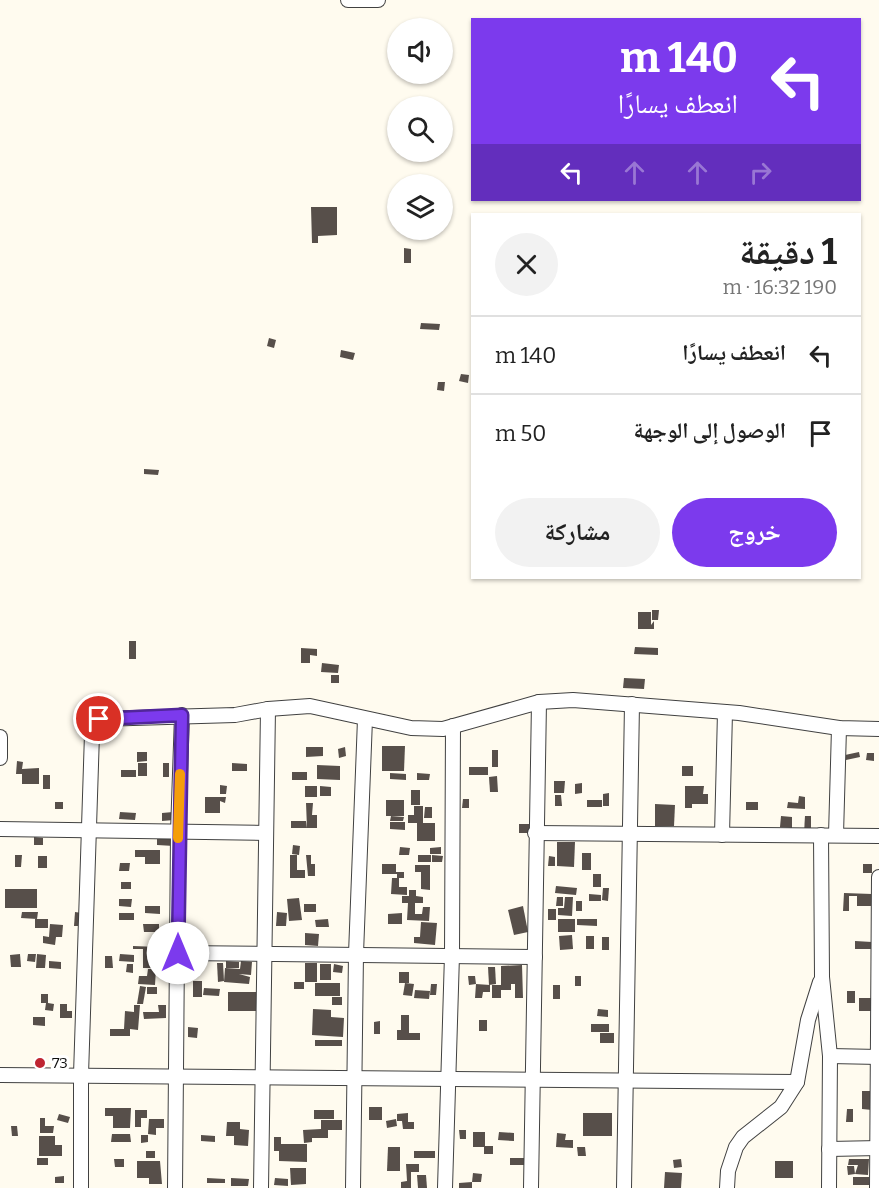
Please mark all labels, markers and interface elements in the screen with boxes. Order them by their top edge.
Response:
map controls [387,18,453,240]
button: sound [387,18,453,84]
text: 140 m [620,33,738,83]
icon: left [759,42,837,120]
text: انعطف يسارًا [618,88,738,120]
button: search [387,96,453,162]
icon: left [555,156,588,189]
icon: ahead [618,156,651,189]
icon: ahead [681,156,714,189]
icon: right [744,156,777,189]
button: layers [387,174,453,240]
text: 1 دقيقة [739,230,837,274]
button: close [495,233,558,296]
text: 190 m · 16:32 [723,275,837,299]
text: انعطف يسارًا [682,339,786,366]
icon: left [804,339,837,372]
text: 140 m [495,342,556,369]
text: الوصول إلى الوجهة [633,417,786,444]
icon: arrive [804,417,837,450]
text: 50 m [495,420,546,447]
button: مشاركة [495,498,660,567]
button: خروج [672,498,837,567]
pin [73,693,124,744]
icon: arrive [82,702,115,735]
position arrow [146,921,210,985]
place label: 73 [52,1054,68,1072]
marker: 73 [33,1056,47,1070]

